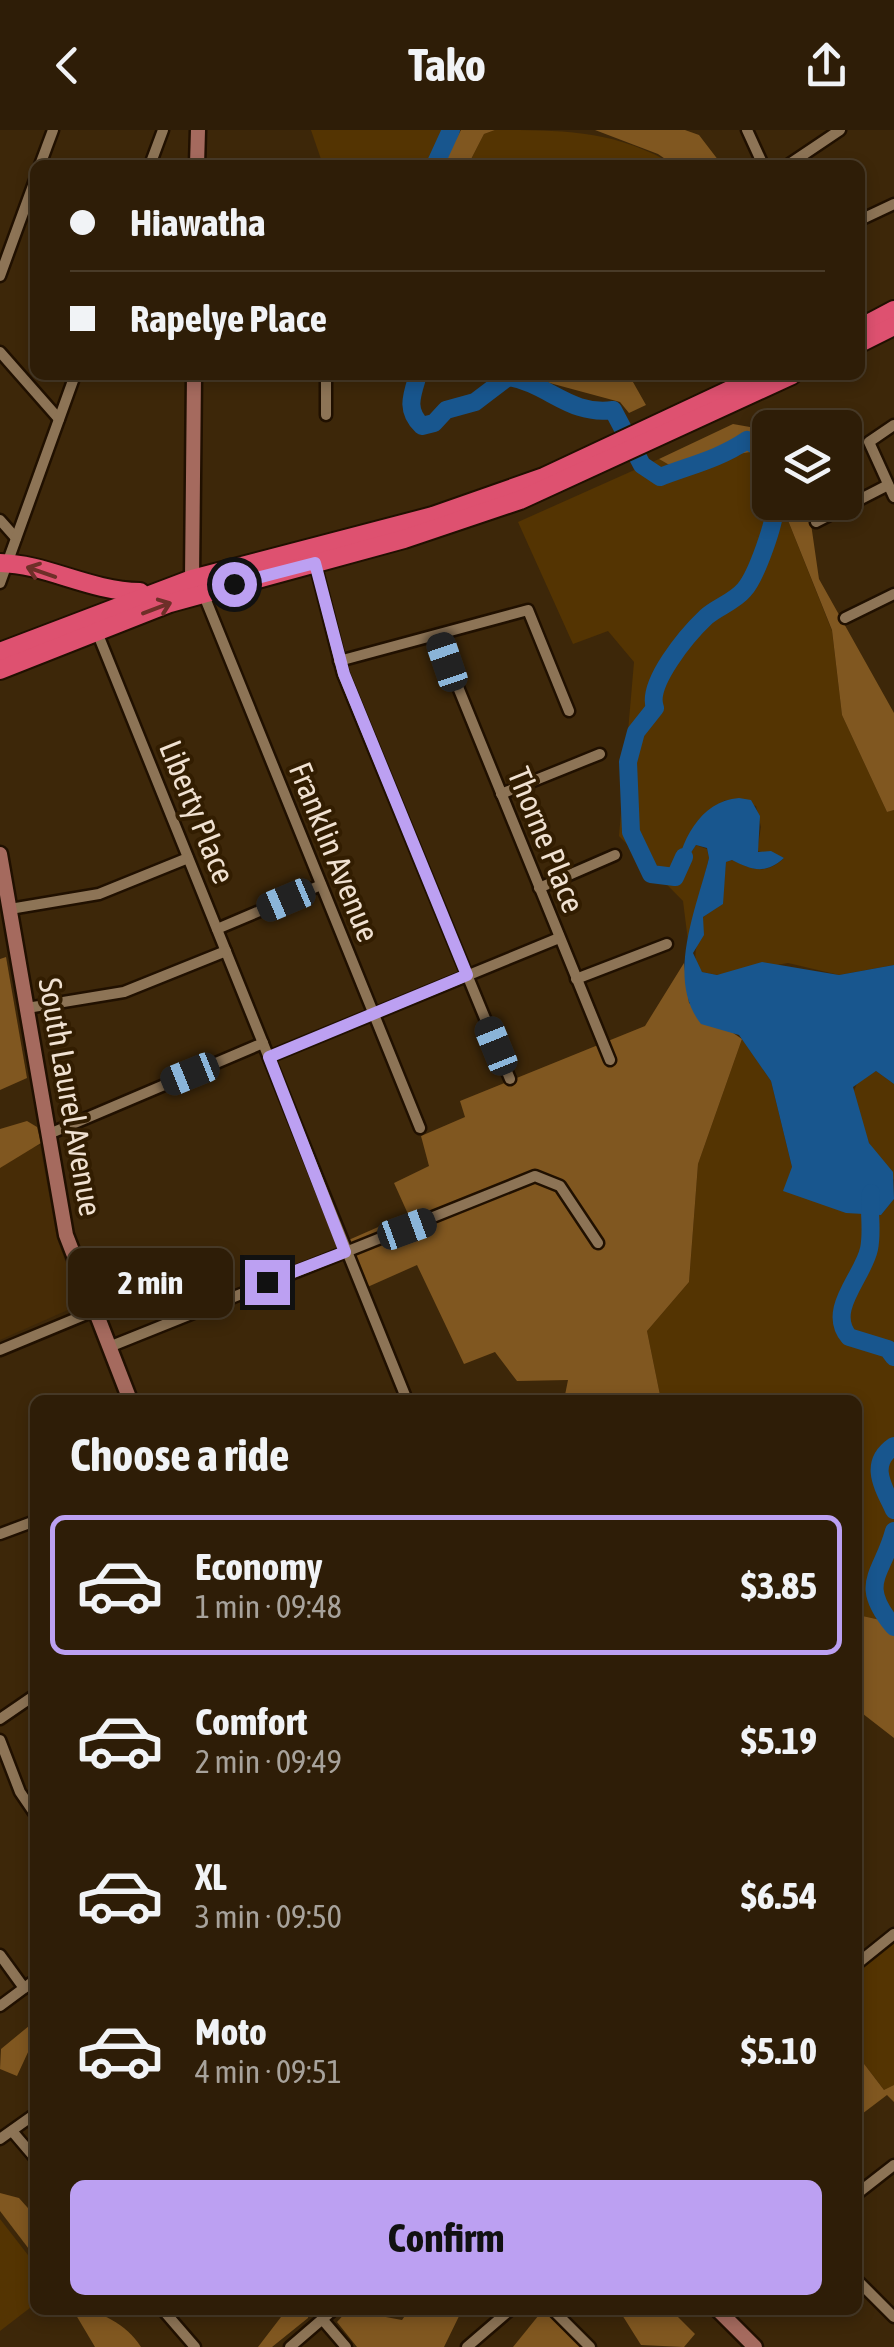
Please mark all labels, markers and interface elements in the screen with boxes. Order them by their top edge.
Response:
icon: back [40,38,95,93]
icon: share [799,38,854,93]
text: Tako [408,39,486,91]
text: Hiawatha [130,201,266,244]
text: Rapelye Place [130,297,327,340]
map controls [752,410,862,520]
button: layers [752,410,862,520]
one-way arrow [26,561,58,579]
route start [212,562,257,607]
one-way arrow [142,598,172,616]
car [423,629,471,695]
street label: Liberty Place [152,735,243,889]
street label: Franklin Avenue [282,757,387,947]
street label: Thorne Place [501,762,592,918]
car [253,874,319,926]
street label: South Laurel Avenue [31,975,110,1219]
car [471,1013,521,1079]
car [157,1049,223,1099]
car [374,1205,440,1253]
callout: 2 min [67,1247,232,1317]
route end [245,1260,290,1305]
text: 2 min [118,1264,183,1301]
text: Choose a ride [70,1429,289,1481]
icon: car [75,1540,165,1630]
text: Economy [195,1545,322,1588]
text: $3.85 [741,1564,817,1607]
text: 1 min · 09:48 [195,1588,342,1625]
icon: car [75,1695,165,1785]
text: Comfort [195,1700,307,1743]
text: $5.19 [741,1719,817,1762]
text: 2 min · 09:49 [195,1743,342,1780]
icon: car [75,1850,165,1940]
text: XL [195,1855,227,1898]
text: $6.54 [741,1874,817,1917]
text: 3 min · 09:50 [195,1898,342,1935]
icon: car [75,2005,165,2095]
text: Moto [195,2010,267,2053]
text: $5.10 [741,2029,817,2072]
text: 4 min · 09:51 [195,2053,342,2090]
button: Confirm [70,2180,822,2295]

